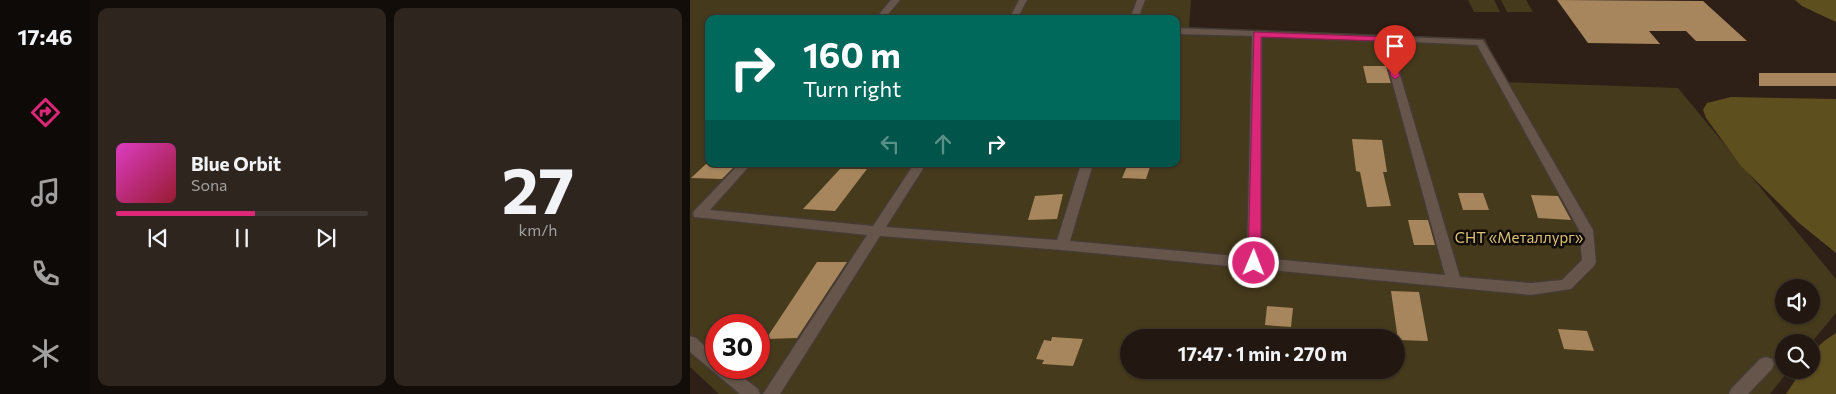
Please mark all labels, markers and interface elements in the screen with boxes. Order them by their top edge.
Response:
text: 17:46 [18,23,72,50]
pin [1374,25,1416,76]
text: 160 m [803,32,901,75]
icon: arrive [1381,32,1409,60]
icon: right [720,35,785,100]
text: Turn right [803,75,901,102]
icon: directions [28,95,63,130]
icon: left [876,130,904,158]
icon: ahead [929,130,957,158]
icon: right [982,130,1010,158]
text: 27 [502,148,574,227]
text: Blue Orbit [191,152,281,175]
icon: music [28,175,63,210]
text: Sona [191,175,227,194]
text: km/h [519,220,557,239]
icon: previous [144,224,172,252]
icon: pause [228,224,256,252]
icon: next [312,224,340,252]
park label: СНТ «Металлург» [1455,228,1584,246]
position arrow [1227,236,1279,288]
icon: phone [28,256,63,291]
map controls [1775,279,1820,379]
button: sound [1775,279,1820,324]
speed limit sign: 30 [705,314,770,379]
button: search [1775,334,1820,379]
icon: climate [28,336,63,371]
text: 17:47 · 1 min · 270 m [1178,342,1347,365]

